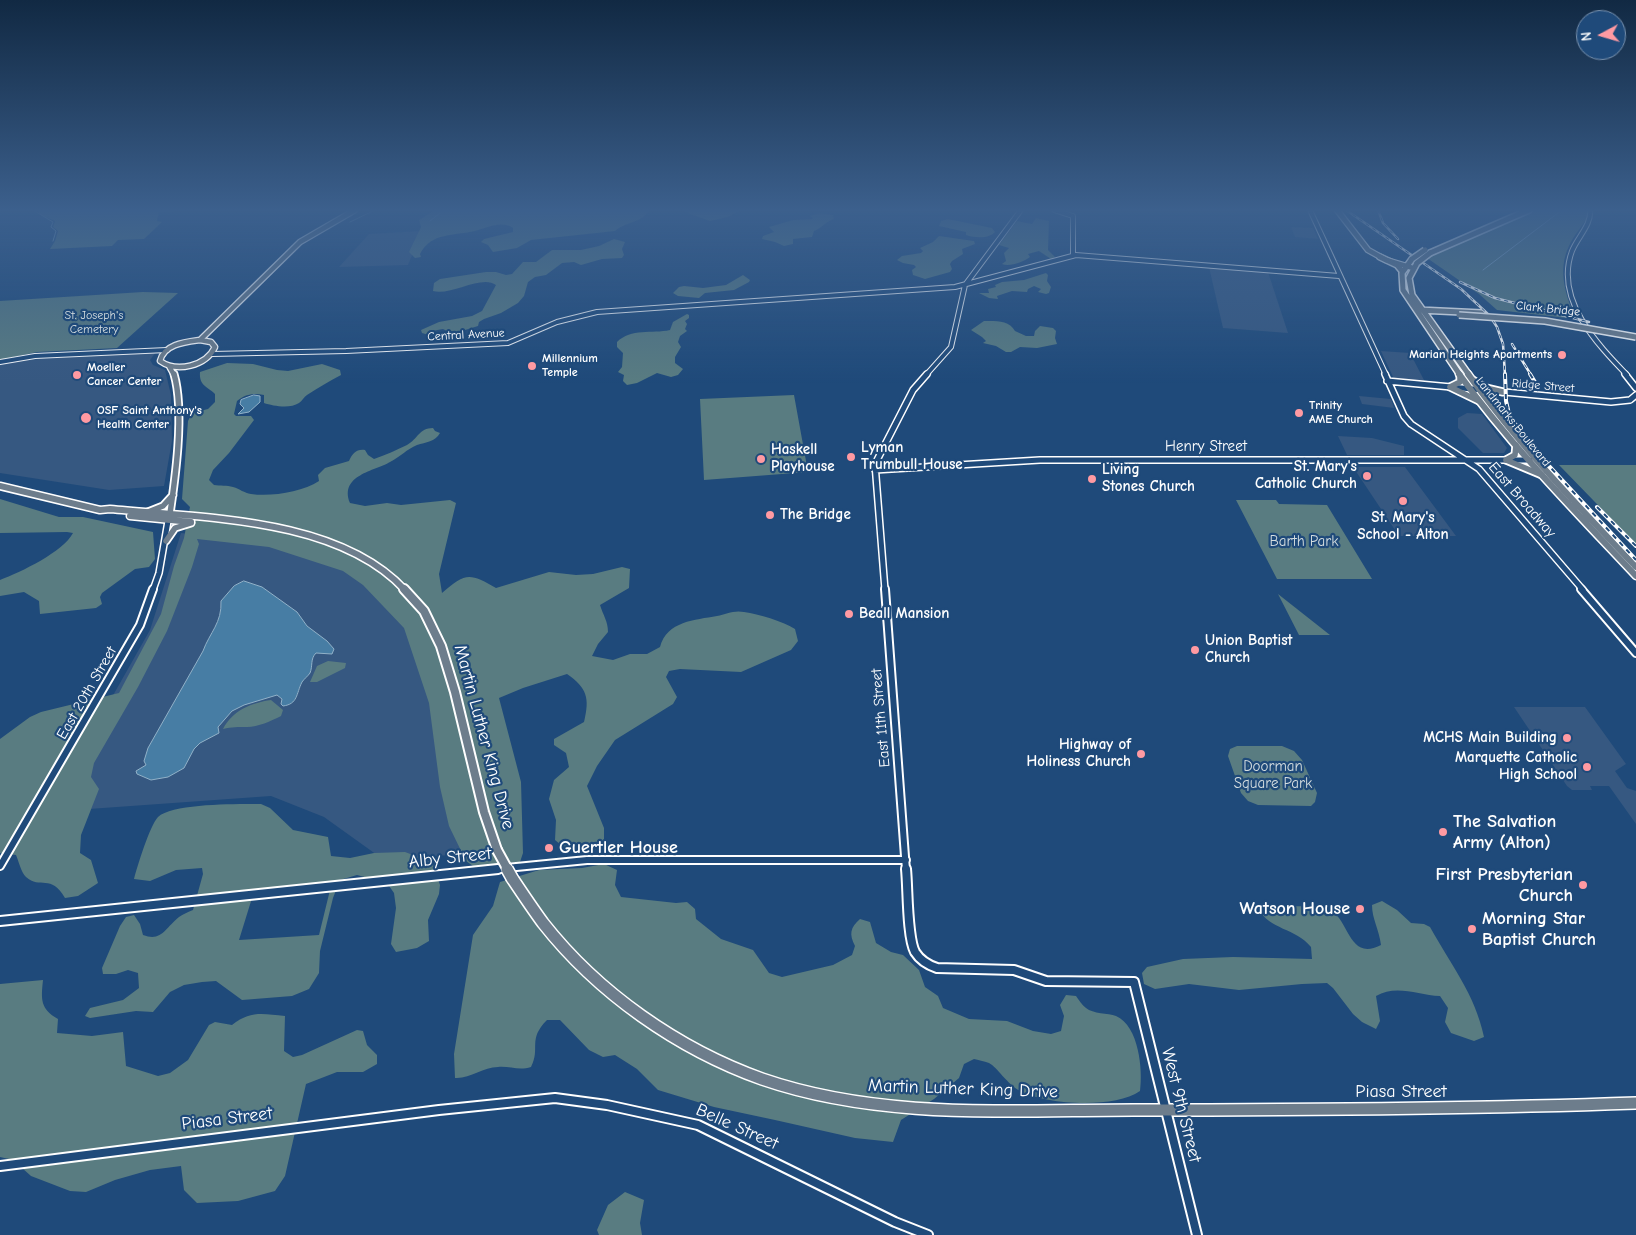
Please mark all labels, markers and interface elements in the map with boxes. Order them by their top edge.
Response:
north arrow [1576,10,1626,60]
text: N [1578,31,1596,42]
street label: Clark Bridge [1515,298,1581,320]
park label: St. Joseph's Cemetery [65,309,123,337]
street label: Central Avenue [427,326,505,344]
place label: Marian Heights Apartments [1409,348,1552,362]
marker: Marian Heights Apartments [1556,349,1568,361]
place label: Millennium Temple [542,352,598,380]
marker: Millennium Temple [526,360,538,372]
place label: Moeller Cancer Center [87,361,161,389]
marker: Moeller Cancer Center [71,369,83,381]
street label: Landmarks Boulevard [1472,374,1554,470]
street label: Ridge Street [1511,376,1575,396]
place label: Trinity AME Church [1309,399,1373,427]
place label: OSF Saint Anthony's Health Center [97,404,202,432]
marker: Trinity AME Church [1293,407,1305,419]
marker: OSF Saint Anthony's Health Center [79,411,93,425]
street label: Henry Street [1165,438,1247,456]
place label: Lyman Trumbull House [861,439,963,474]
place label: Haskell Playhouse [771,441,835,476]
marker: Lyman Trumbull House [845,451,857,463]
marker: Haskell Playhouse [755,453,767,465]
place label: St. Mary's Catholic Church [1255,458,1357,493]
street label: East Broadway [1484,459,1560,541]
place label: Living Stones Church [1102,461,1195,496]
marker: St. Mary's Catholic Church [1361,470,1373,482]
marker: Living Stones Church [1086,473,1098,485]
marker: St. Mary's School - Alton [1397,495,1409,507]
place label: The Bridge [780,506,851,524]
marker: The Bridge [764,509,776,521]
place label: St. Mary's School - Alton [1357,509,1449,544]
park label: Barth Park [1269,533,1339,551]
place label: Beall Mansion [859,605,949,623]
marker: Beall Mansion [843,608,855,620]
place label: Union Baptist Church [1205,632,1292,667]
street label: Martin Luther King Drive [449,642,519,832]
street label: East 20th Street [53,643,121,743]
marker: Union Baptist Church [1189,644,1201,656]
street label: East 11th Street [868,668,894,768]
place label: MCHS Main Building [1423,729,1557,747]
marker: MCHS Main Building [1561,732,1573,744]
place label: Highway of Holiness Church [1026,736,1131,771]
marker: Highway of Holiness Church [1135,748,1147,760]
place label: Marquette Catholic High School [1455,749,1577,784]
park label: Doorman Square Park [1234,758,1312,793]
marker: Marquette Catholic High School [1581,761,1593,773]
place label: The Salvation Army (Alton) [1453,811,1556,854]
marker: The Salvation Army (Alton) [1437,826,1449,838]
place label: Guertler House [559,837,678,859]
marker: Guertler House [543,842,555,854]
street label: Alby Street [408,843,492,873]
place label: First Presbyterian Church [1435,864,1573,906]
marker: First Presbyterian Church [1577,879,1589,891]
place label: Watson House [1239,898,1350,920]
marker: Watson House [1354,903,1366,915]
place label: Morning Star Baptist Church [1482,908,1596,951]
marker: Morning Star Baptist Church [1466,923,1478,935]
street label: West 9th Street [1156,1045,1206,1165]
street label: Martin Luther King Drive [868,1075,1058,1103]
street label: Piasa Street [1355,1081,1447,1103]
street label: Belle Street [692,1099,782,1155]
street label: Piasa Street [180,1103,274,1135]

